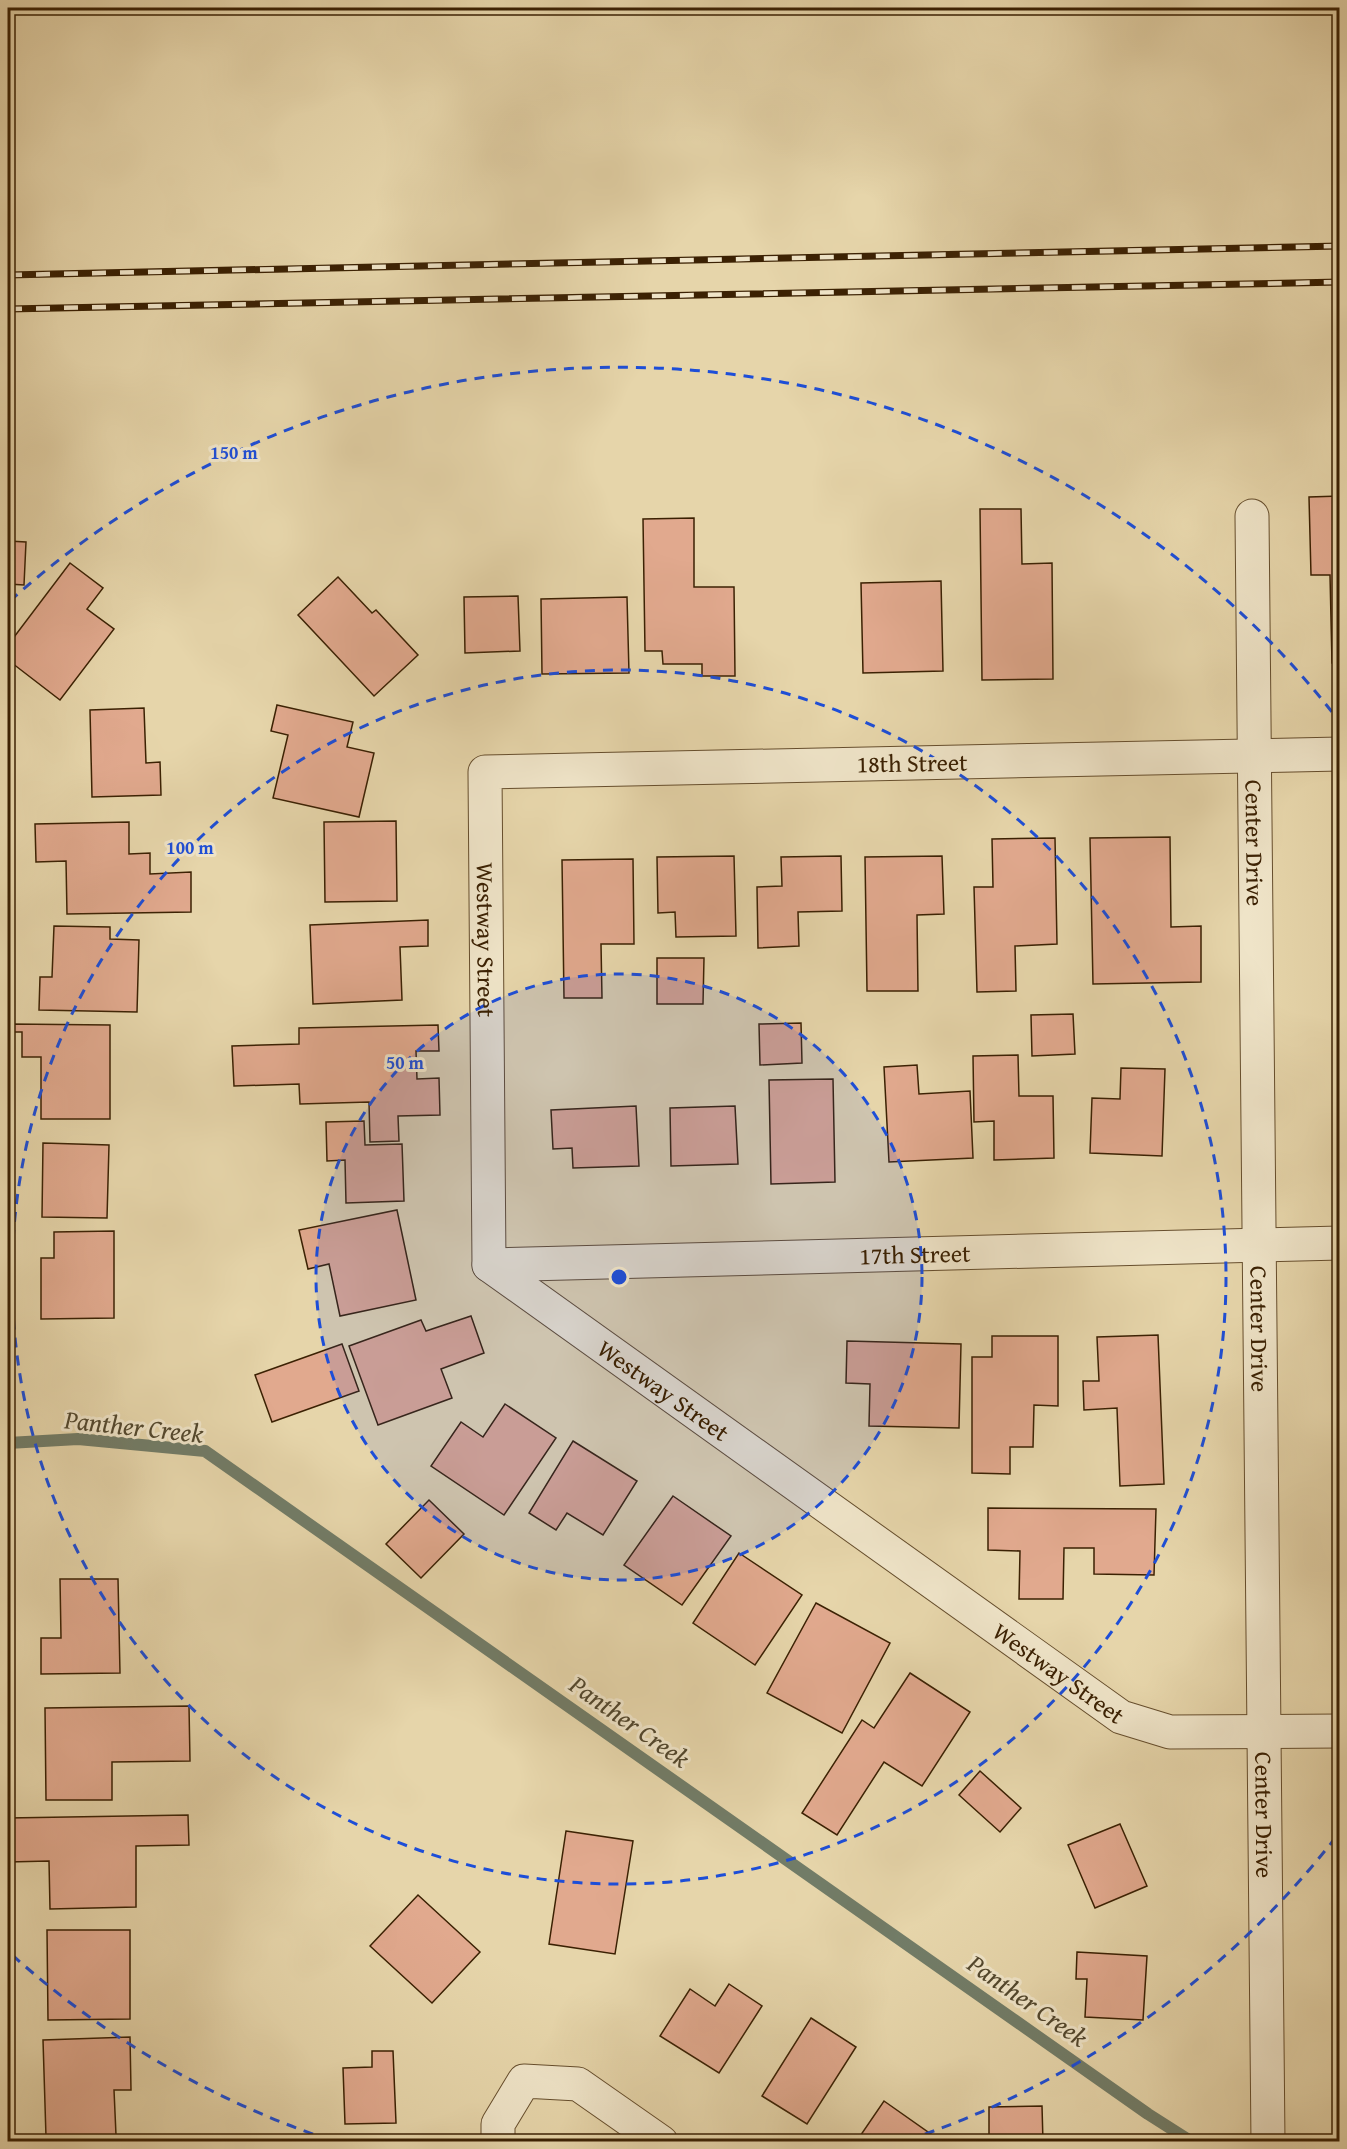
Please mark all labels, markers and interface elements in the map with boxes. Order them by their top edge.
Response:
text: 150 m [210,439,258,466]
street label: 18th Street [856,745,968,781]
street label: Center Drive [1237,780,1273,906]
text: 100 m [166,834,214,861]
street label: Westway Street [468,862,504,1018]
text: 50 m [386,1049,425,1076]
street label: 17th Street [859,1235,971,1273]
street label: Center Drive [1242,1265,1278,1392]
centre of rings [609,1267,629,1287]
street label: Westway Street [591,1331,737,1450]
water label: Panther Creek [62,1399,205,1453]
street label: Westway Street [986,1613,1133,1732]
water label: Panther Creek [561,1665,698,1777]
street label: Center Drive [1247,1751,1283,1878]
water label: Panther Creek [959,1944,1096,2056]

